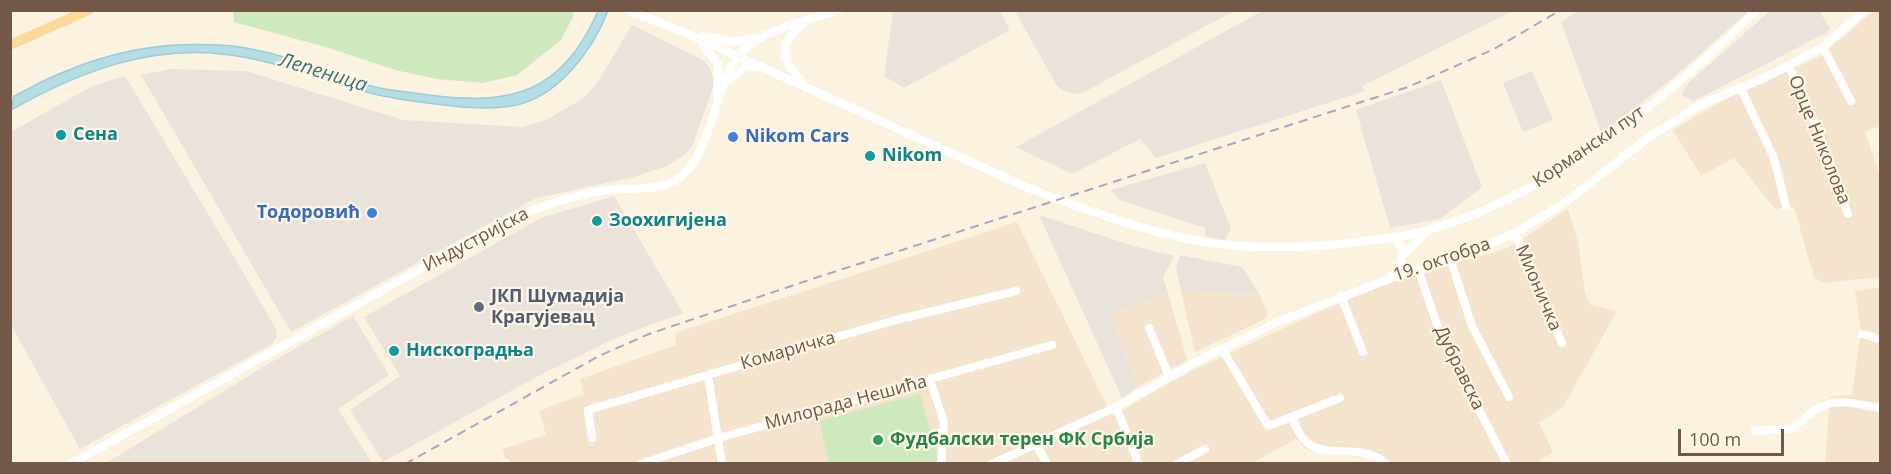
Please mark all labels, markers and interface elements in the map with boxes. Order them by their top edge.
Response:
water label: Лепеница [276,48,370,98]
street label: Орце Николова [1783,72,1855,208]
street label: Кормански пут [1529,102,1649,192]
place label: Сена [73,124,118,146]
place label: Nikom Cars [745,126,849,148]
marker: Сена [54,128,68,142]
marker: Nikom Cars [726,130,740,144]
place label: Nikom [882,145,942,167]
marker: Nikom [863,149,877,163]
place label: Тодоровић [257,202,360,224]
street label: Индустријска [420,203,532,277]
marker: Тодоровић [365,206,379,220]
place label: Зоохигијена [609,210,727,232]
marker: Зоохигијена [590,214,604,228]
street label: 19. октобра [1391,233,1493,287]
street label: Мионичка [1510,242,1566,334]
place label: ЈКП Шумадија Крагујевац [491,286,624,328]
marker: ЈКП Шумадија Крагујевац [472,300,486,314]
street label: Дубравска [1429,322,1489,414]
street label: Комаричка [738,327,838,375]
place label: Нискоградња [406,340,534,362]
marker: Нискоградња [387,344,401,358]
street label: Милорада Нешића [763,371,929,435]
scale bar [1681,417,1788,455]
text: 100 m [1689,427,1741,451]
place label: Фудбалски терен ФК Србија [890,429,1154,451]
marker: Фудбалски терен ФК Србија [871,433,885,447]

